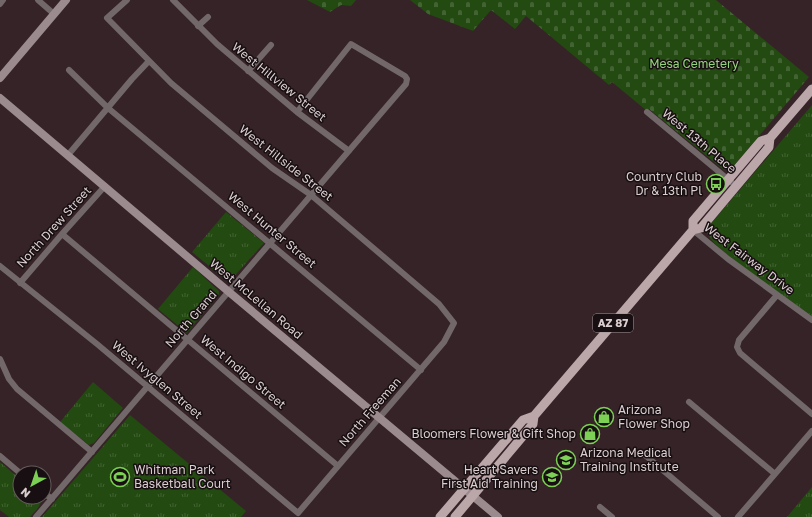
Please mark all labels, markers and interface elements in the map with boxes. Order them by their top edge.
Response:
street label: West Hillview Street [229,39,330,124]
park label: Mesa Cemetery [649,56,739,71]
street label: West 13th Place [659,105,739,176]
street label: West Hillside Street [237,121,336,204]
place label: Country Club Dr & 13th Pl [626,169,702,198]
bus stop icon: Country Club Dr & 13th Pl [705,173,727,195]
street label: North Drew Street [13,183,94,271]
street label: West Hunter Street [225,188,320,271]
street label: West Fairway Drive [701,220,798,298]
street label: West McLellan Road [207,255,306,342]
street label: North Grand [162,287,220,350]
road number: AZ 87 [593,314,633,332]
street label: West Indigo Street [198,331,289,412]
street label: West Ivyglen Street [109,337,206,422]
street label: North Freeman [335,374,404,449]
place label: Arizona Flower Shop [618,402,690,431]
shop icon: Arizona Flower Shop [593,406,615,428]
shop icon: Bloomers Flower & Gift Shop [579,423,601,445]
place label: Bloomers Flower & Gift Shop [411,426,576,441]
place label: Arizona Medical Training Institute [580,445,679,474]
school or university icon: Arizona Medical Training Institute [555,449,577,471]
place label: Whitman Park Basketball Court [134,462,231,491]
place label: Heart Savers First Aid Training [441,462,538,491]
north arrow [12,465,52,505]
sports icon: Whitman Park Basketball Court [109,466,131,488]
school or university icon: Heart Savers First Aid Training [541,466,563,488]
text: N [18,485,33,501]

